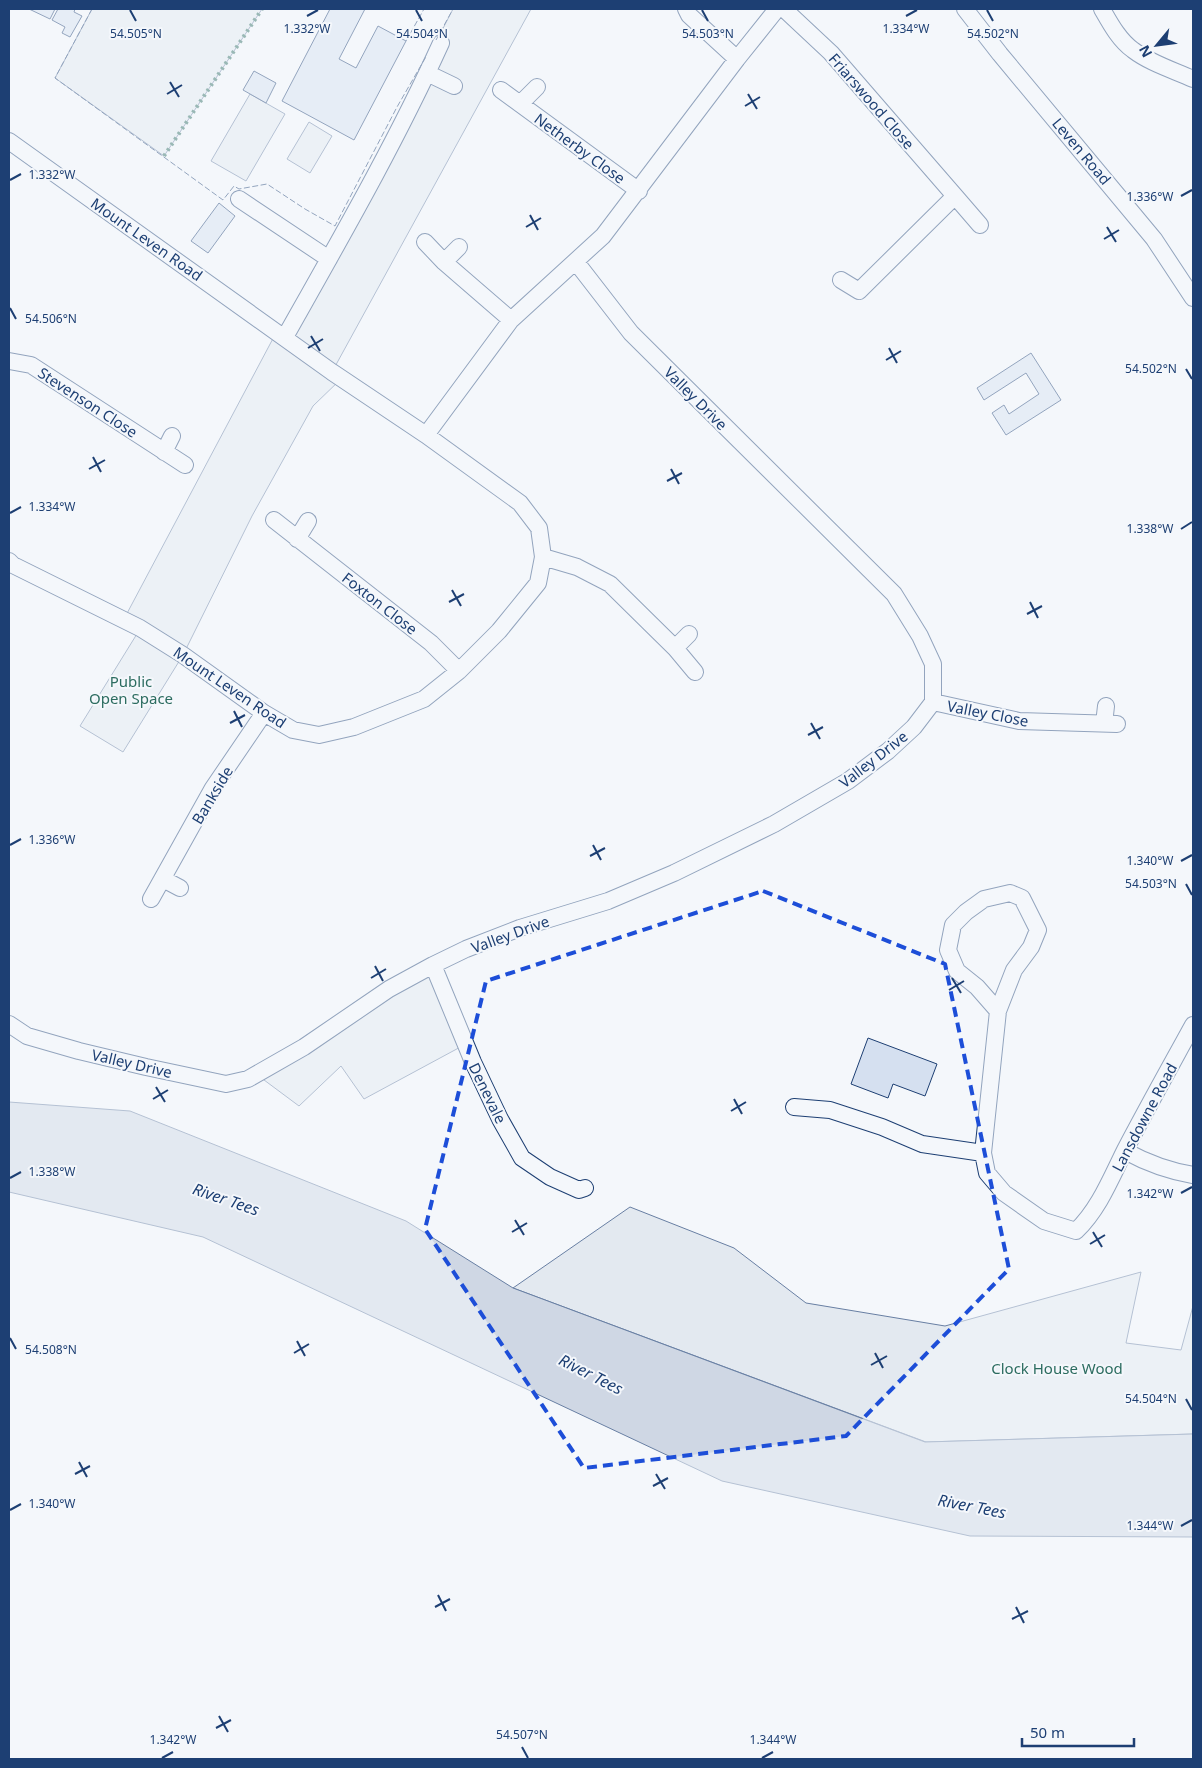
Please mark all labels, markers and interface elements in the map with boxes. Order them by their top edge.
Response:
text: 1.332°W [284,20,330,37]
text: 1.334°W [883,20,929,37]
north arrow [1132,20,1182,70]
text: 54.505°N [110,25,162,42]
text: 54.504°N [396,25,448,42]
text: 54.503°N [682,25,734,42]
text: 54.502°N [967,25,1019,42]
text: N [1134,42,1156,61]
street label: Friarswood Close [825,49,919,153]
street label: Netherby Close [531,108,629,188]
street label: Leven Road [1048,113,1116,189]
text: 1.332°W [29,166,75,183]
text: 1.336°W [1127,188,1173,205]
street label: Mount Leven Road [87,193,207,285]
text: 54.506°N [25,310,77,327]
text: 54.502°N [1125,360,1177,377]
street label: Stevenson Close [34,362,142,442]
street label: Valley Drive [660,362,732,434]
text: 1.334°W [29,498,75,515]
text: 1.338°W [1127,520,1173,537]
street label: Foxton Close [338,567,422,639]
street label: Mount Leven Road [170,642,290,732]
park label: Public Open Space [89,671,173,708]
street label: Valley Close [946,695,1030,731]
street label: Valley Drive [835,726,911,792]
street label: Bankside [187,762,237,828]
text: 1.336°W [29,831,75,848]
text: 1.340°W [1127,852,1173,869]
text: 54.503°N [1125,875,1177,892]
street label: Valley Drive [468,911,552,957]
street label: Valley Drive [90,1044,174,1082]
street label: Denevale [465,1059,511,1127]
street label: Lansdowne Road [1107,1059,1181,1175]
text: 1.338°W [29,1163,75,1180]
water label: River Tees [190,1177,262,1221]
text: 1.342°W [1127,1185,1173,1202]
text: 54.508°N [25,1341,77,1358]
water label: River Tees [555,1349,627,1400]
park label: Clock House Wood [991,1358,1123,1378]
text: 54.504°N [1125,1390,1177,1407]
water label: River Tees [936,1489,1008,1523]
text: 1.340°W [29,1495,75,1512]
text: 1.344°W [1127,1517,1173,1534]
scale bar [1022,1716,1134,1748]
text: 50 m [1030,1722,1065,1742]
text: 54.507°N [496,1726,548,1743]
text: 1.342°W [150,1731,196,1748]
text: 1.344°W [750,1731,796,1748]

